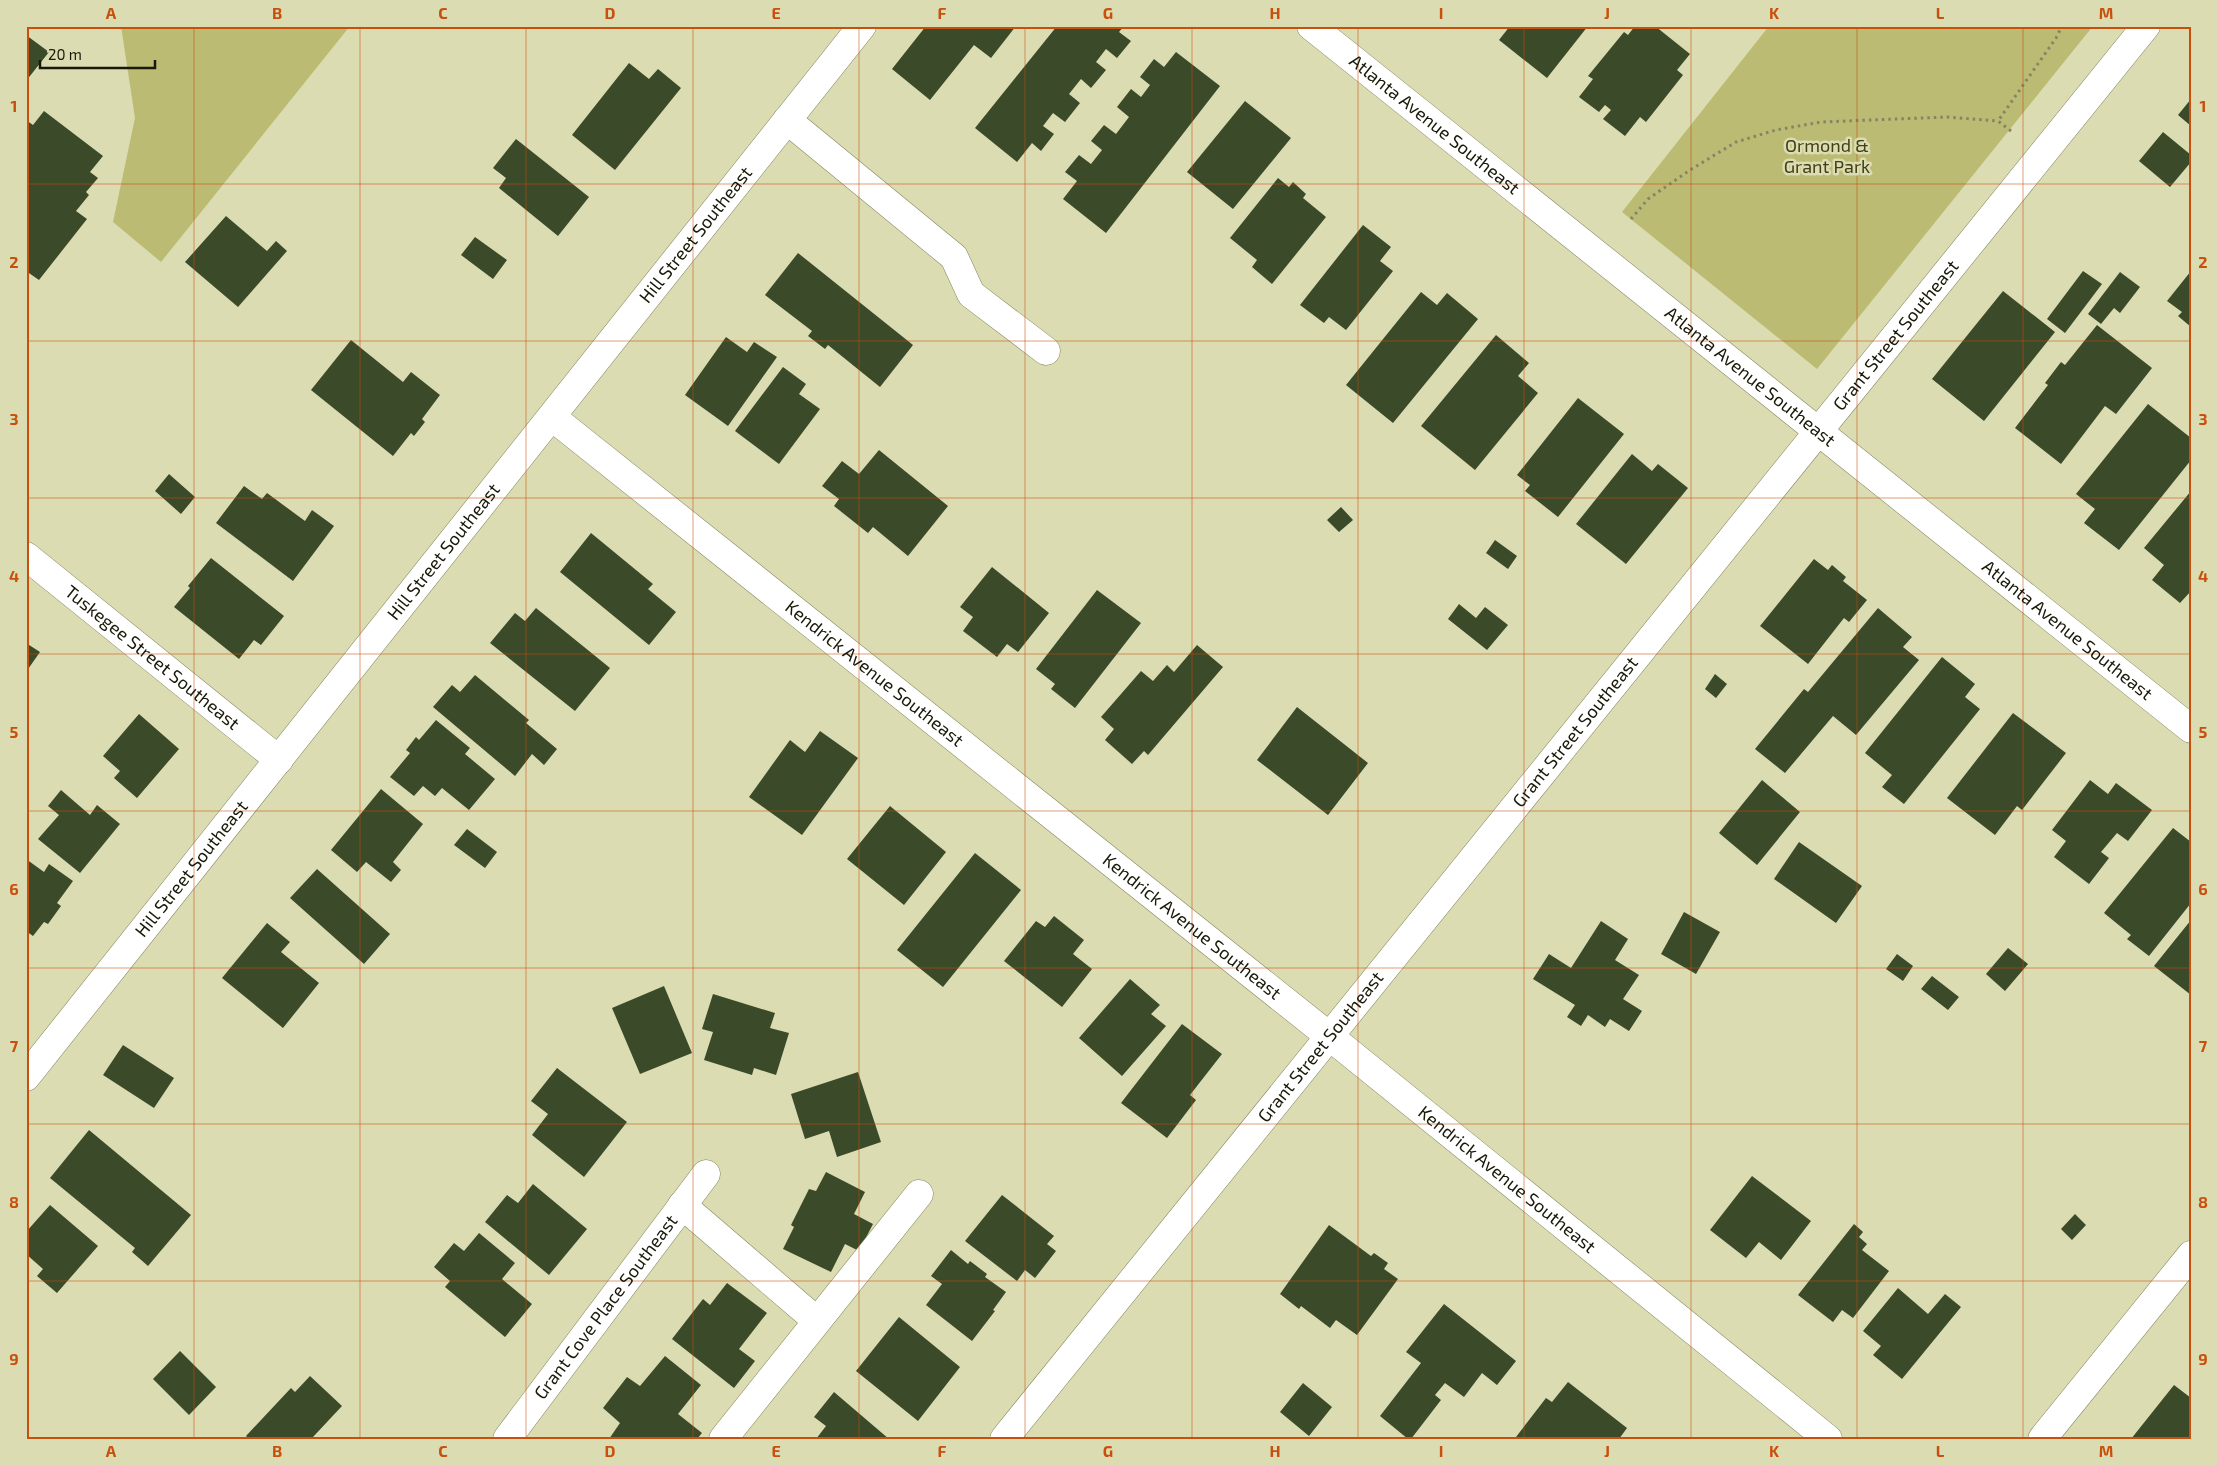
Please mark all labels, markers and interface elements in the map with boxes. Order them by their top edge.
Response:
text: A [106,3,117,22]
text: B [272,3,282,22]
text: C [438,3,448,22]
text: D [605,3,616,22]
text: E [771,3,781,22]
text: F [938,3,947,22]
text: G [1103,3,1113,22]
text: H [1269,3,1281,22]
text: I [1439,3,1443,22]
text: J [1604,3,1610,22]
text: K [1769,3,1780,22]
text: L [1936,3,1945,22]
text: M [2099,3,2113,22]
scale bar [40,38,155,70]
text: 20 m [48,45,82,63]
street label: Atlanta Avenue Southeast [1345,49,1525,199]
text: 1 [11,96,17,115]
text: 1 [2200,96,2206,115]
park label: Ormond & Grant Park [1784,134,1870,177]
street label: Hill Street Southeast [634,161,756,307]
text: 2 [9,252,19,271]
text: 2 [2198,252,2208,271]
street label: Grant Street Southeast [1828,255,1963,415]
street label: Atlanta Avenue Southeast [1661,301,1840,451]
text: 3 [9,409,19,428]
text: 3 [2198,409,2208,428]
street label: Hill Street Southeast [382,478,504,624]
street label: Atlanta Avenue Southeast [1978,555,2158,704]
text: 4 [9,566,19,585]
text: 4 [2198,566,2208,585]
street label: Tuskegee Street Southeast [61,580,245,734]
street label: Kendrick Avenue Southeast [781,595,969,751]
street label: Grant Street Southeast [1507,652,1642,811]
text: 5 [10,722,19,741]
text: 5 [2199,722,2208,741]
street label: Hill Street Southeast [130,795,252,941]
street label: Kendrick Avenue Southeast [1099,848,1286,1004]
text: 6 [9,879,19,898]
text: 6 [2198,879,2208,898]
street label: Grant Street Southeast [1253,967,1388,1126]
text: 7 [10,1036,19,1055]
text: 7 [2199,1036,2208,1055]
street label: Kendrick Avenue Southeast [1414,1101,1601,1257]
text: 8 [9,1192,19,1211]
text: 8 [2198,1192,2208,1211]
street label: Grant Cove Place Southeast [529,1210,682,1403]
text: 9 [9,1349,19,1368]
text: 9 [2198,1349,2208,1368]
text: A [106,1441,117,1460]
text: B [272,1441,282,1460]
text: C [438,1441,448,1460]
text: D [605,1441,616,1460]
text: E [771,1441,781,1460]
text: F [938,1441,947,1460]
text: G [1103,1441,1113,1460]
text: H [1269,1441,1281,1460]
text: I [1439,1441,1443,1460]
text: J [1604,1441,1610,1460]
text: K [1769,1441,1780,1460]
text: L [1936,1441,1945,1460]
text: M [2099,1441,2113,1460]

